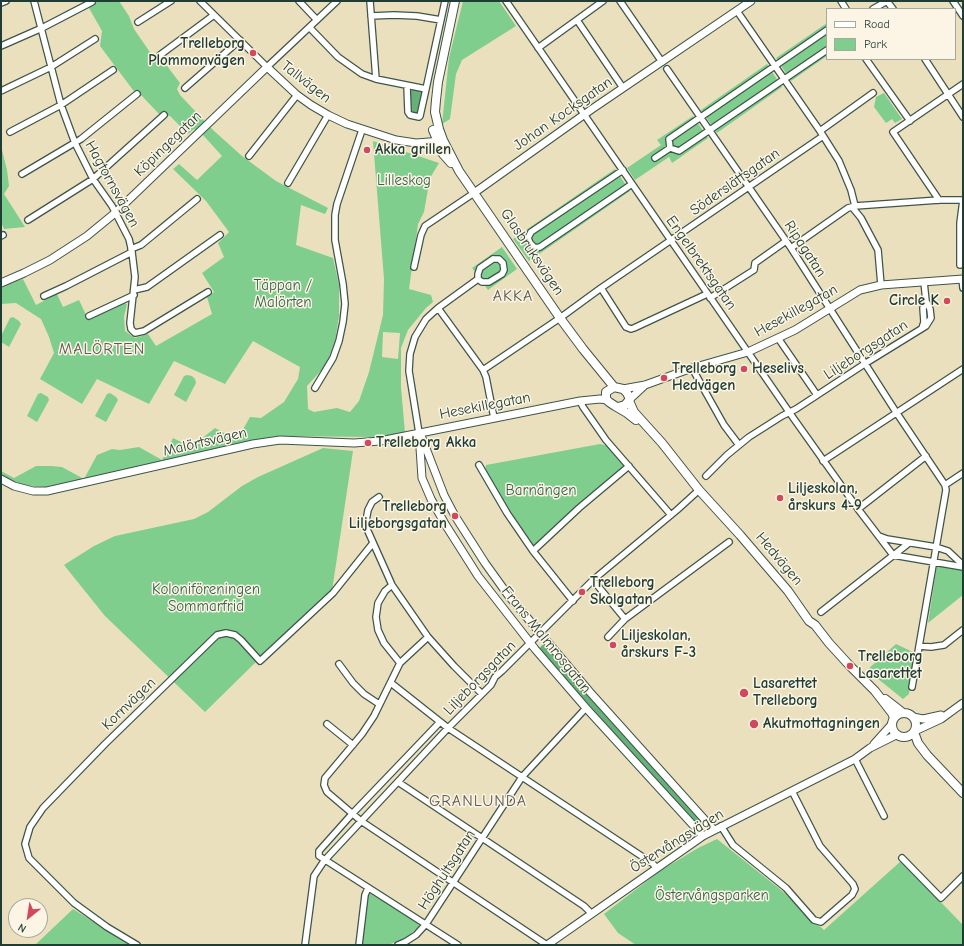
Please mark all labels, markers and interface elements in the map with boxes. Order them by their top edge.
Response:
legend [826,8,956,60]
text: Road [864,17,890,31]
place label: Trelleborg Plommonvägen [148,35,245,70]
text: Park [864,37,887,51]
marker: Trelleborg Plommonvägen [248,48,258,58]
street label: Tallvägen [278,57,334,107]
street label: Johan Kocksgatan [510,73,616,155]
street label: Köpingegatan [130,107,206,181]
street label: Hagtornsvägen [81,138,143,230]
place label: Akka grillen [375,141,451,159]
street label: Söderslättsgatan [687,144,783,220]
marker: Akka grillen [362,145,372,155]
park label: Lilleskog [377,172,431,190]
street label: Glasbruksvägen [496,205,568,299]
street label: Engelbrektsgatan [662,213,740,313]
street label: Ripagatan [780,217,830,281]
park label: Täppan / Malörten [254,277,312,312]
street label: Hesekillegatan [751,281,841,341]
district label: AKKA [493,286,533,306]
place label: Circle K [889,292,939,310]
marker: Circle K [942,296,952,306]
street label: Liljeborgsgatan [821,316,911,384]
district label: MALÖRTEN [59,339,145,359]
place label: Trelleborg Hedvägen [672,360,737,395]
place label: Heselivs [752,360,804,378]
marker: Heselivs [739,364,749,374]
marker: Trelleborg Hedvägen [659,373,669,383]
street label: Hesekillegatan [438,388,532,424]
street label: Malörtsvägen [161,424,249,460]
place label: Trelleborg Akka [376,434,476,452]
marker: Trelleborg Akka [363,438,373,448]
place label: Liljeskolan, årskurs 4-9 [788,480,862,515]
park label: Barnängen [505,482,577,500]
marker: Liljeskolan, årskurs 4-9 [775,493,785,503]
place label: Trelleborg Liljeborgsgatan [349,498,447,533]
marker: Trelleborg Liljeborgsgatan [450,511,460,521]
street label: Hedvägen [752,529,806,589]
place label: Trelleborg Skolgatan [590,574,655,609]
park label: Koloniföreningen Sommarfrid [152,581,260,616]
street label: Frans Malmrosgatan [497,583,595,697]
marker: Trelleborg Skolgatan [577,587,587,597]
place label: Liljeskolan, årskurs F-3 [621,627,696,662]
street label: Liljeborgsgatan [440,637,520,719]
marker: Liljeskolan, årskurs F-3 [608,640,618,650]
place label: Trelleborg Lasarettet [858,648,923,683]
marker: Trelleborg Lasarettet [845,661,855,671]
street label: Kornvägen [98,674,160,734]
place label: Lasarettet Trelleborg [753,675,818,710]
marker: Lasarettet Trelleborg [738,687,750,699]
place label: Akutmottagningen [763,715,880,733]
marker: Akutmottagningen [748,718,760,730]
district label: GRANLUNDA [429,791,527,811]
street label: Östervångsvägen [627,805,727,877]
street label: Höghultsgatan [414,827,480,913]
park label: Östervångsparken [655,887,769,905]
north arrow [8,898,48,938]
text: N [16,921,29,935]

